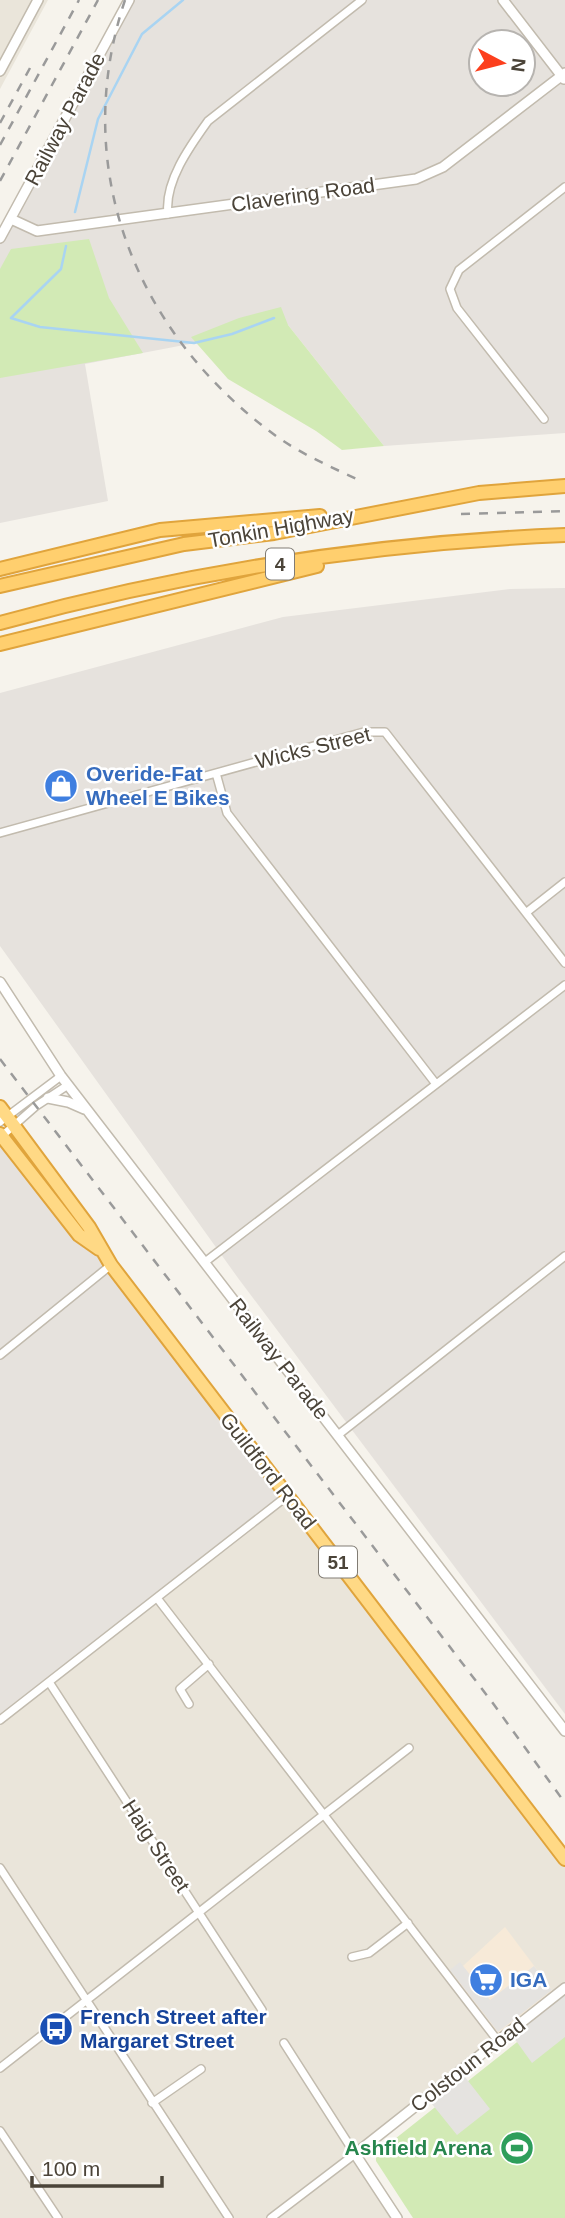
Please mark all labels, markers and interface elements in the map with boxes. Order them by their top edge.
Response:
north arrow [467,28,537,98]
street label: Railway Parade [20,48,109,189]
text: N [507,57,530,73]
street label: Clavering Road [230,173,376,216]
street label: Tonkin Highway [206,503,356,552]
road number: 4 [266,548,294,580]
street label: Wicks Street [253,722,373,773]
place label: Overide-Fat Wheel E Bikes [86,762,230,809]
shop icon: Overide-Fat Wheel E Bikes [42,767,80,805]
street label: Railway Parade [225,1294,334,1424]
street label: Guildford Road [216,1408,321,1533]
road number: 51 [319,1546,357,1578]
street label: Haig Street [118,1795,195,1896]
supermarket icon: IGA [467,1961,505,1999]
place label: IGA [510,1968,547,1991]
place label: French Street after Margaret Street [80,2005,267,2052]
bus stop icon: French Street after Margaret Street [37,2010,75,2048]
street label: Colstoun Road [406,2013,530,2116]
sports icon: Ashfield Arena [498,2129,536,2167]
place label: Ashfield Arena [345,2136,492,2159]
scale bar [32,2144,161,2188]
text: 100 m [42,2157,100,2180]

